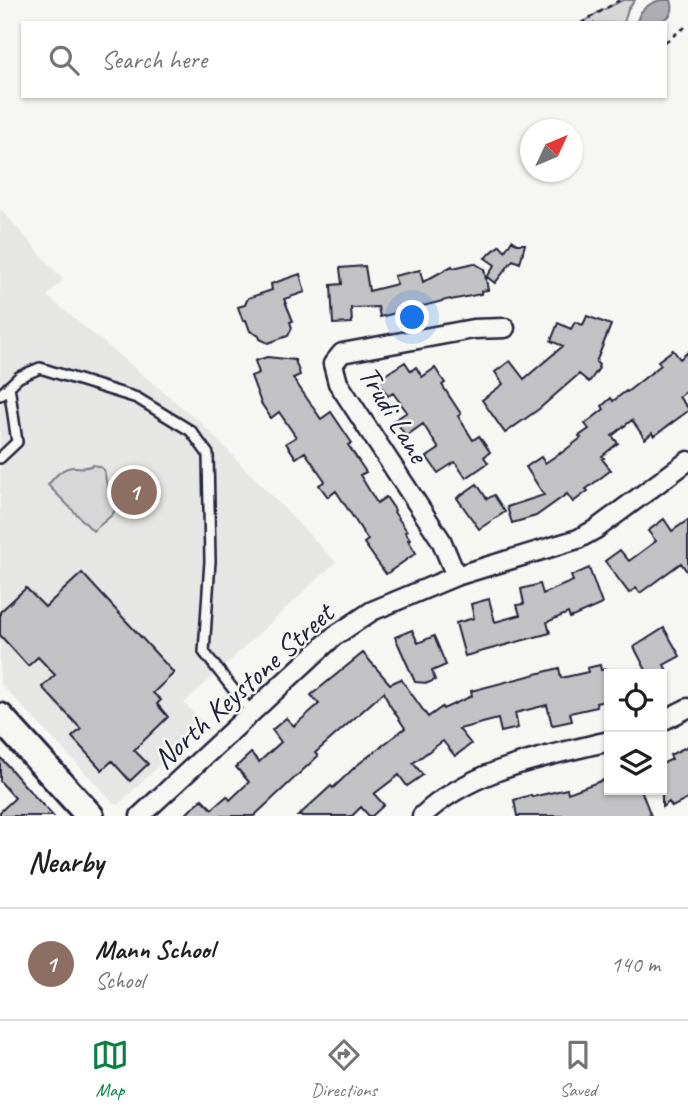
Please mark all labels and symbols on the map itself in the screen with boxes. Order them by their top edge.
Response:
north arrow [520,119,583,182]
your location [395,300,429,334]
street label: Trudi Lane [350,359,439,471]
pin: 1 [111,466,157,518]
street label: North Keystone Street [145,593,343,777]

